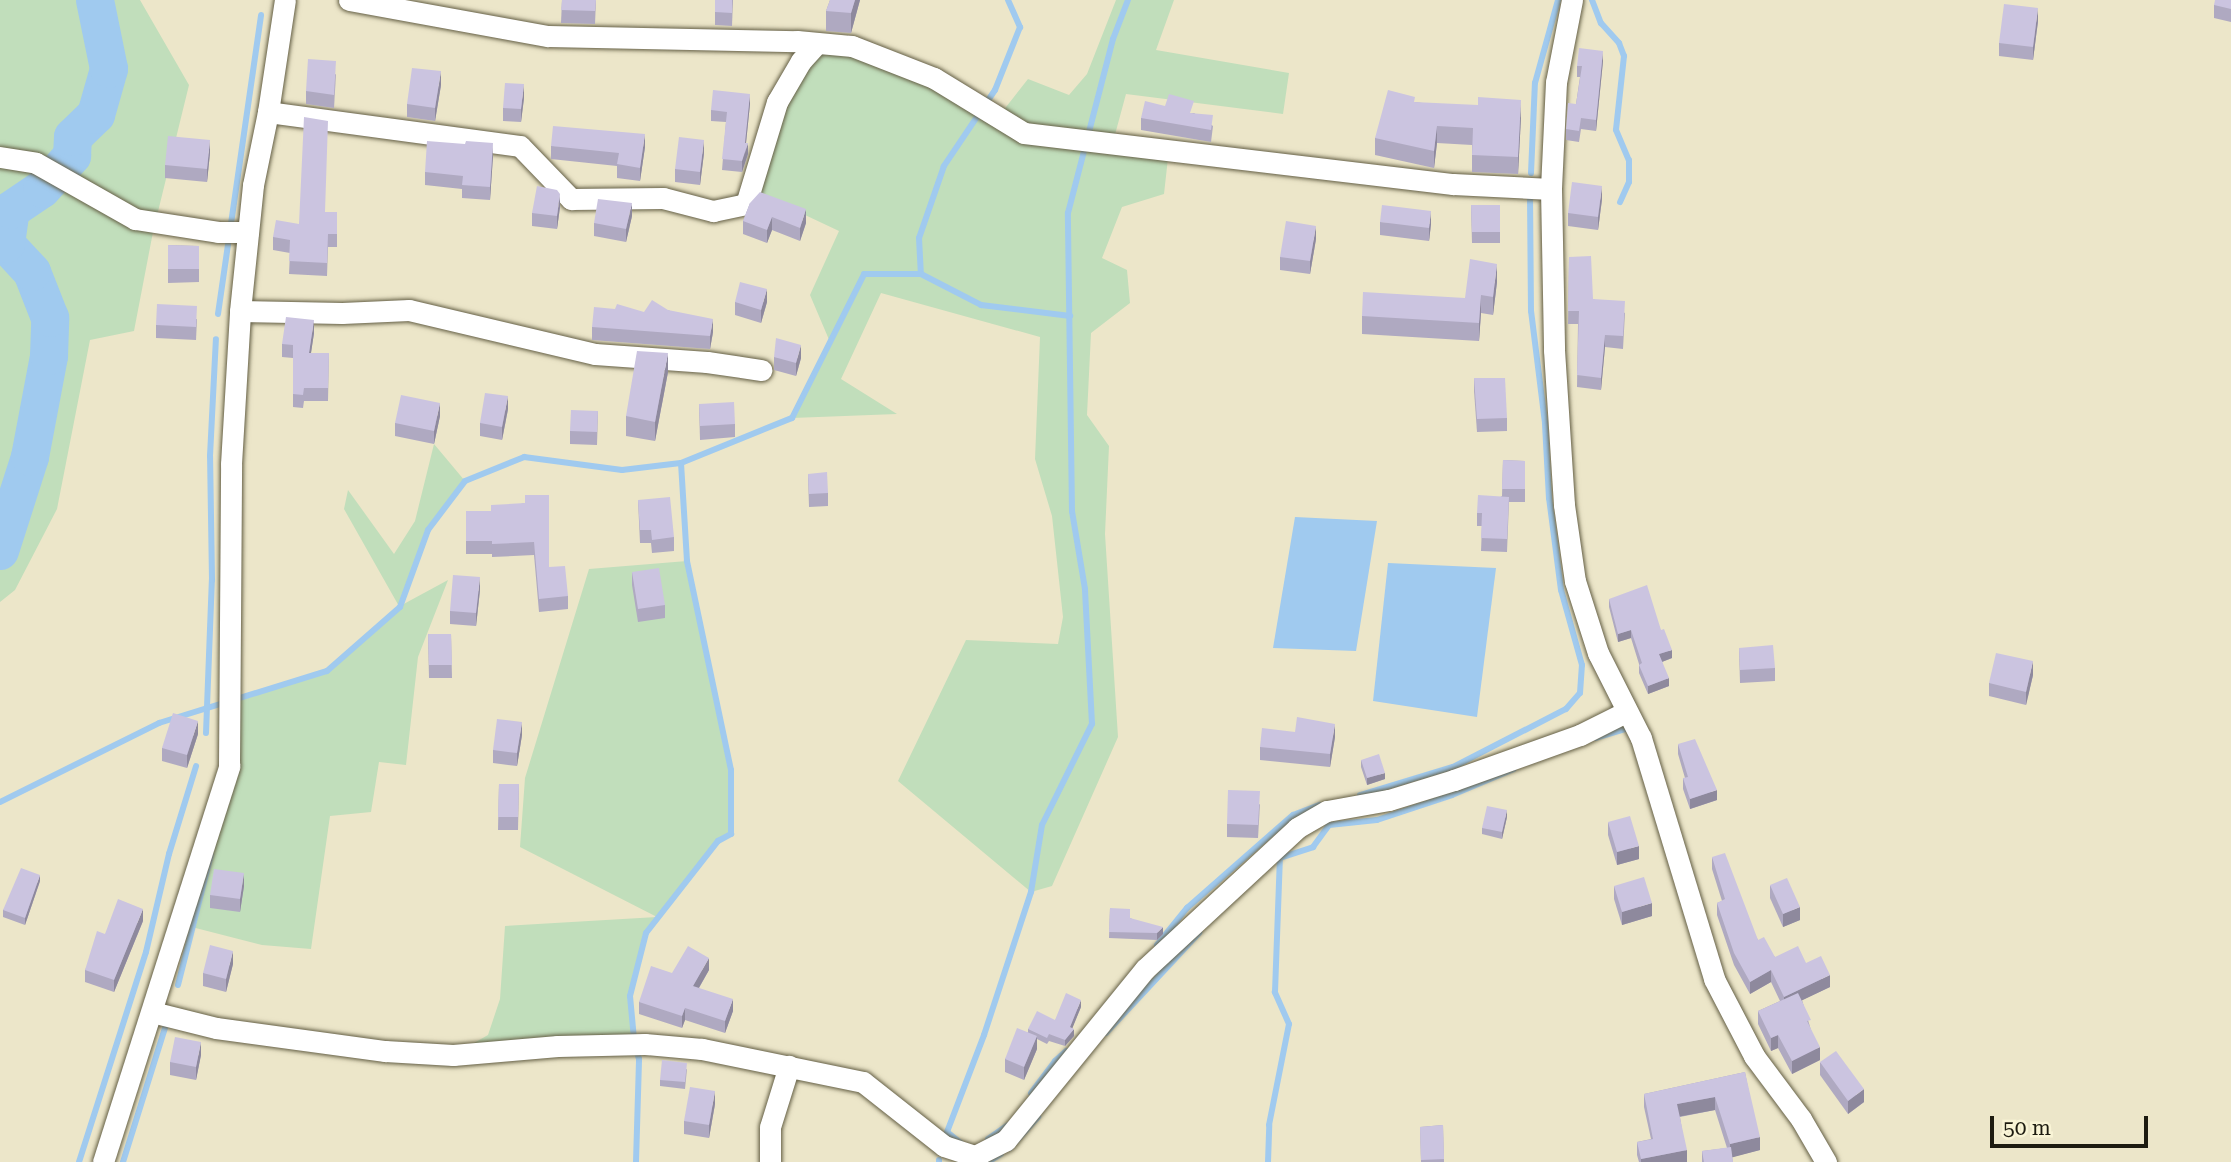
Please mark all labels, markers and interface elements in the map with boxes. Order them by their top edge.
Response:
scale bar [1993,1102,2150,1146]
text: 50 m [2003,1116,2051,1140]

